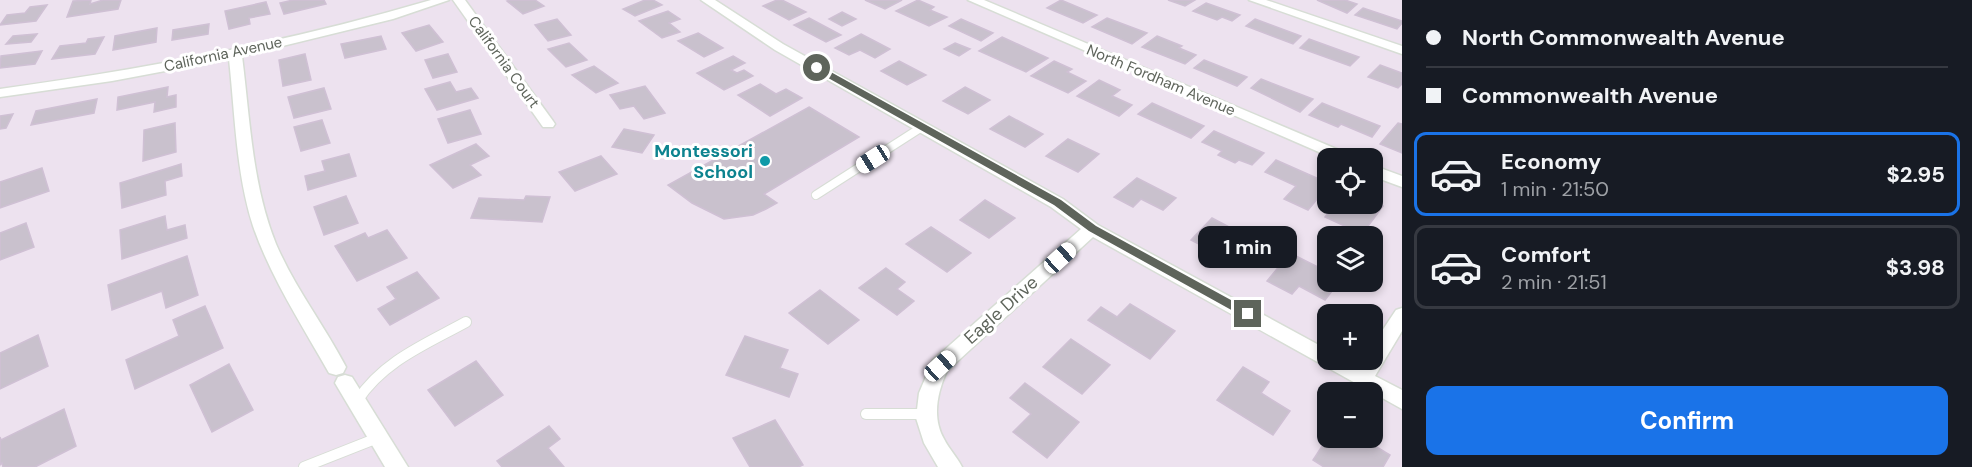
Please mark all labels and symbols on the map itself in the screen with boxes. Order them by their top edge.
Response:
street label: California Court [464,12,544,112]
street label: California Avenue [162,32,284,76]
street label: North Fordham Avenue [1084,40,1238,120]
route start [803,54,830,81]
place label: Montessori School [654,139,753,184]
car [853,142,893,176]
marker: Montessori School [758,154,772,168]
callout: 1 min [1198,227,1298,269]
car [1041,239,1079,277]
street label: Eagle Drive [959,270,1043,350]
route end [1234,300,1261,327]
car [921,347,959,385]

